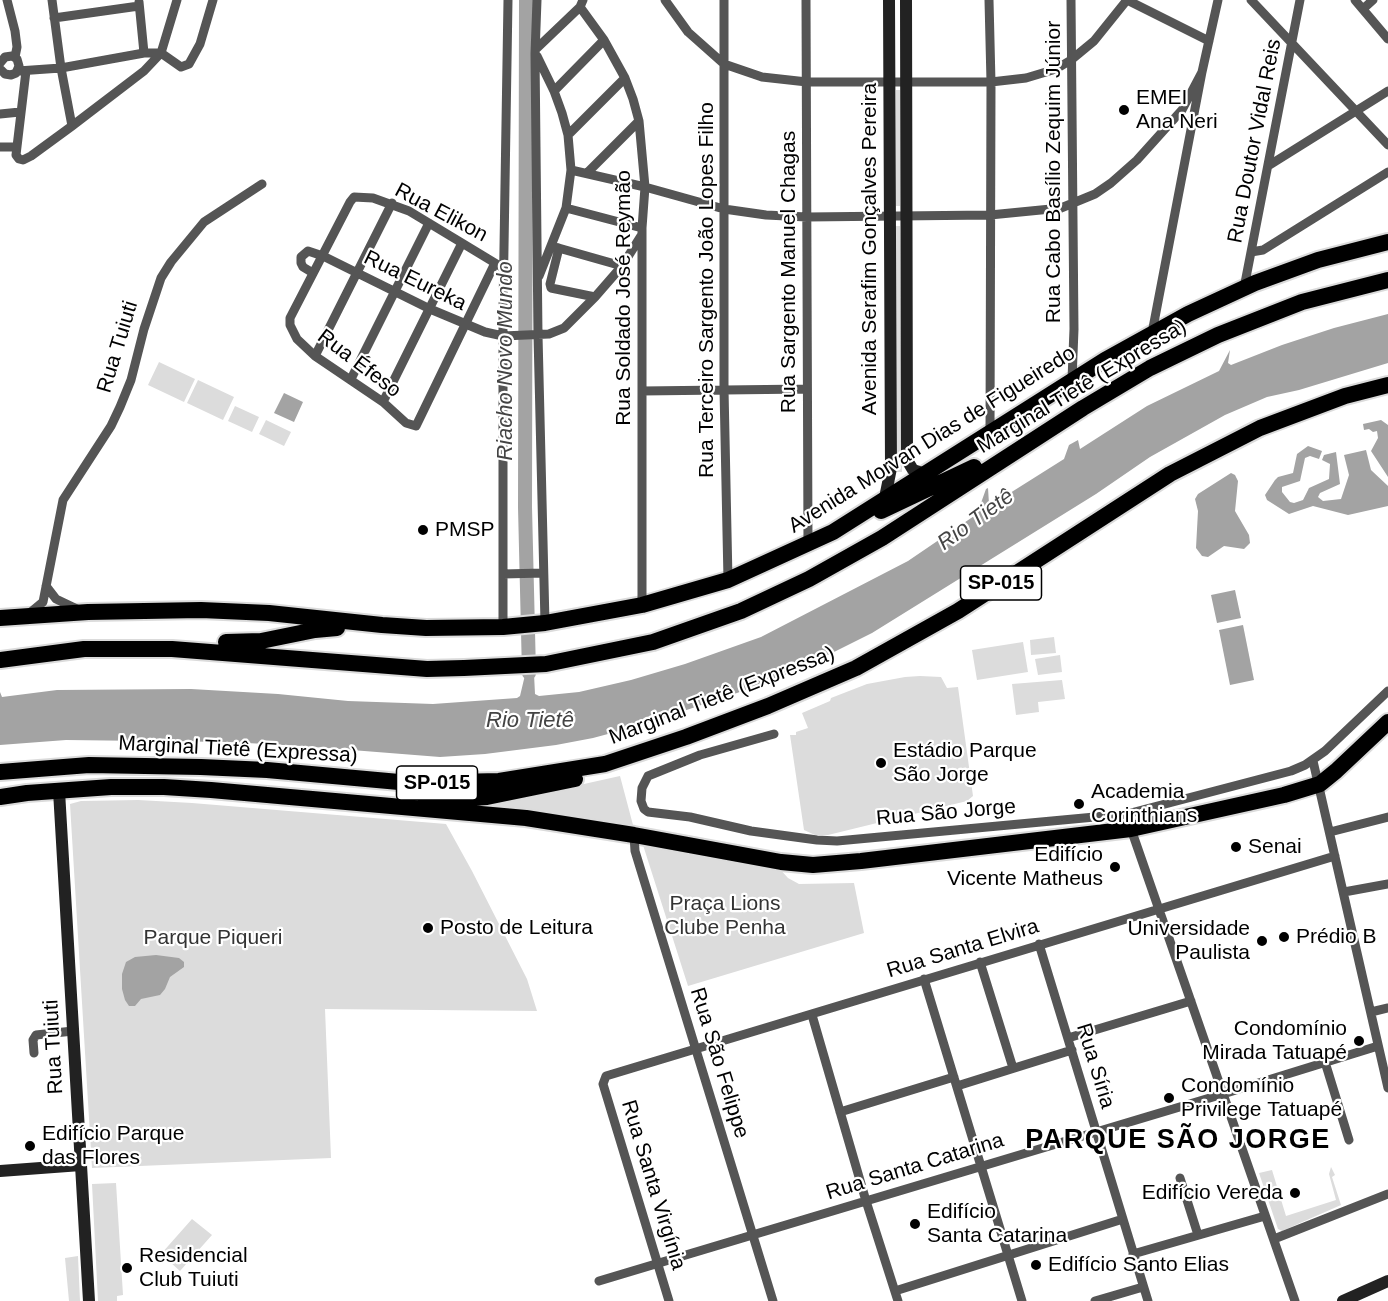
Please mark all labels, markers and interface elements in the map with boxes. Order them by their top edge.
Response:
street label: Rua Cabo Basílio Zequim Júnior [1041,21,1067,323]
street label: Rua Doutor Vidal Reis [1223,37,1287,245]
street label: Avenida Serafim Gonçalves Pereira [857,83,883,415]
place label: EMEI Ana Neri [1136,85,1218,135]
street label: Rua Terceiro Sargento João Lopes Filho [694,102,720,478]
marker: EMEI Ana Neri [1117,103,1131,117]
street label: Rua Sargento Manuel Chagas [776,131,802,413]
street label: Rua Soldado José Reymão [611,170,637,426]
street label: Rua Elikon [390,178,492,248]
street label: Rua Eureka [360,245,470,317]
water label: Riacho Novo Mundo [493,261,519,461]
street label: Rua Tuiuti [92,298,144,396]
street label: Marginal Tietê (Expressa) [973,314,1191,460]
street label: Rua Éfeso [312,324,406,404]
street label: Avenida Morvan Dias de Figueiredo [784,341,1080,539]
water label: Rio Tietê [933,484,1019,556]
place label: PMSP [435,517,495,543]
marker: PMSP [416,523,430,537]
road number: SP-015 [960,566,1042,600]
street label: Marginal Tietê (Expressa) [606,641,838,751]
water label: Rio Tietê [486,708,574,734]
street label: Marginal Tietê (Expressa) [118,731,358,769]
place label: Estádio Parque São Jorge [893,738,1037,788]
marker: Estádio Parque São Jorge [874,756,888,770]
road number: SP-015 [396,766,478,800]
place label: Academia Corinthians [1091,779,1197,829]
street label: Rua São Jorge [875,794,1017,832]
marker: Academia Corinthians [1072,797,1086,811]
place label: Senai [1248,834,1302,860]
marker: Senai [1229,840,1243,854]
place label: Edifício Vicente Matheus [947,842,1103,892]
marker: Edifício Vicente Matheus [1108,860,1122,874]
park label: Praça Lions Clube Penha [664,891,786,941]
street label: Rua Santa Elvira [884,914,1042,984]
place label: Posto de Leitura [440,915,593,941]
place label: Universidade Paulista [1127,916,1250,966]
marker: Posto de Leitura [421,921,435,935]
place label: Prédio B [1296,924,1377,950]
park label: Parque Piqueri [144,925,282,951]
marker: Prédio B [1277,930,1291,944]
marker: Universidade Paulista [1255,934,1269,948]
street label: Rua São Felippe [684,985,754,1141]
street label: Rua Tuiuti [39,999,69,1095]
place label: Condomínio Mirada Tatuapé [1202,1016,1347,1066]
street label: Rua Síria [1070,1020,1120,1112]
marker: Condomínio Mirada Tatuapé [1352,1034,1366,1048]
place label: Condomínio Privilege Tatuapé [1181,1073,1342,1123]
marker: Condomínio Privilege Tatuapé [1162,1091,1176,1105]
street label: Rua Santa Virgínia [615,1097,691,1273]
place label: Edifício Parque das Flores [42,1121,184,1171]
district label: PARQUE SÃO JORGE [1025,1125,1331,1157]
street label: Rua Santa Catarina [823,1128,1007,1206]
marker: Edifício Parque das Flores [23,1139,37,1153]
place label: Edifício Vereda [1142,1180,1283,1206]
marker: Edifício Vereda [1288,1186,1302,1200]
place label: Edifício Santa Catarina [927,1199,1067,1249]
marker: Edifício Santa Catarina [908,1217,922,1231]
place label: Residencial Club Tuiuti [139,1243,248,1293]
place label: Edifício Santo Elias [1048,1252,1229,1278]
marker: Edifício Santo Elias [1029,1258,1043,1272]
marker: Residencial Club Tuiuti [120,1261,134,1275]

